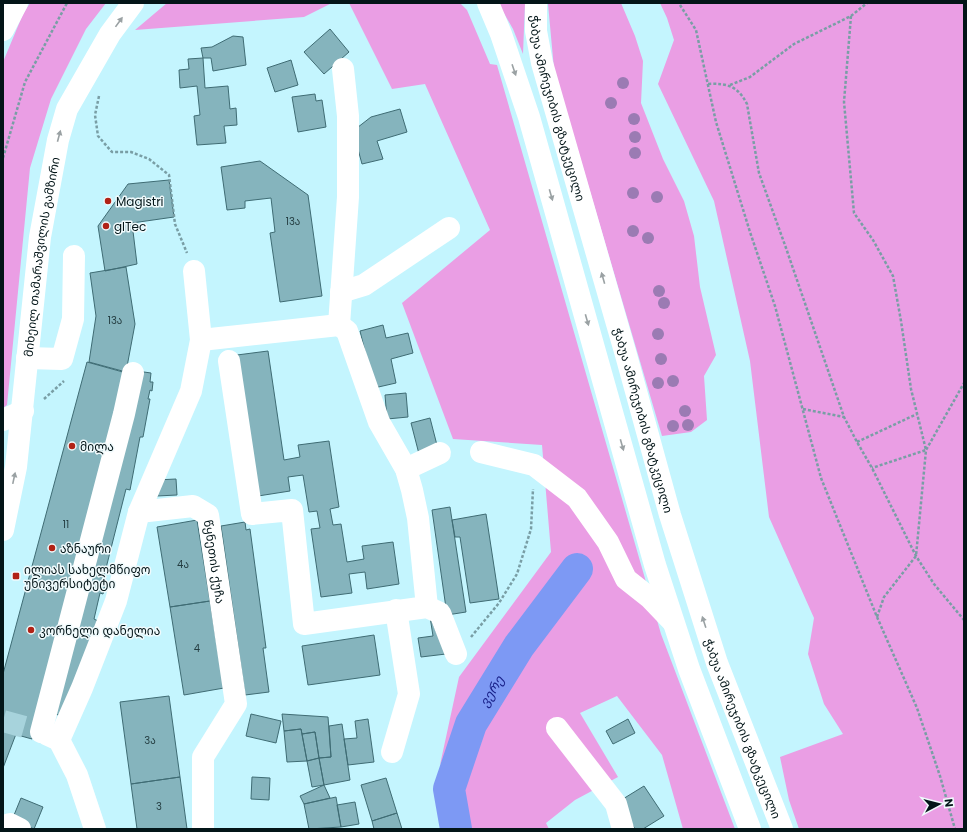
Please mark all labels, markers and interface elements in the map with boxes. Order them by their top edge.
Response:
street label: ჭაბუა ამირეჯიბის გზატკეცილი [527,15,590,203]
one-way arrow [115,16,123,27]
one-way arrow [511,65,517,77]
one-way arrow [57,130,63,142]
street label: მიხეილ თამარაშვილის გამზირი [19,155,63,358]
one-way arrow [548,189,554,201]
place label: Magistri [116,193,164,210]
marker: Magistri [103,196,113,206]
house number: 13ა [286,214,300,229]
place label: gITec [114,218,146,235]
marker: gITec [101,221,111,231]
one-way arrow [600,271,606,283]
house number: 13ა [108,313,122,328]
one-way arrow [584,314,590,326]
street label: ჭაბუა ამირეჯიბის გზატკეცილი [610,326,678,515]
place label: მილა [80,438,114,455]
one-way arrow [619,439,625,451]
marker: მილა [67,441,77,451]
one-way arrow [11,472,17,484]
house number: 11 [63,517,69,532]
street label: წყნეთის ქუჩა [200,519,230,605]
place label: აზნაური [60,540,111,557]
marker: აზნაური [47,543,57,553]
house number: 4ა [177,557,189,572]
place label: ილიას სახელმწიფო უნივერსიტეტი [24,561,150,592]
marker: ილიას სახელმწიფო უნივერსიტეტი [11,571,21,581]
one-way arrow [701,616,707,628]
place label: კორნელი დანელია [39,622,160,639]
marker: კორნელი დანელია [26,625,36,635]
street label: ჭაბუა ამირეჯიბის გზატკეცილი [701,636,786,821]
house number: 4 [194,641,200,656]
water label: ვერე [475,672,508,710]
house number: 3ა [144,733,156,748]
north arrow [919,784,959,824]
text: N [940,798,957,808]
house number: 3 [156,799,162,814]

